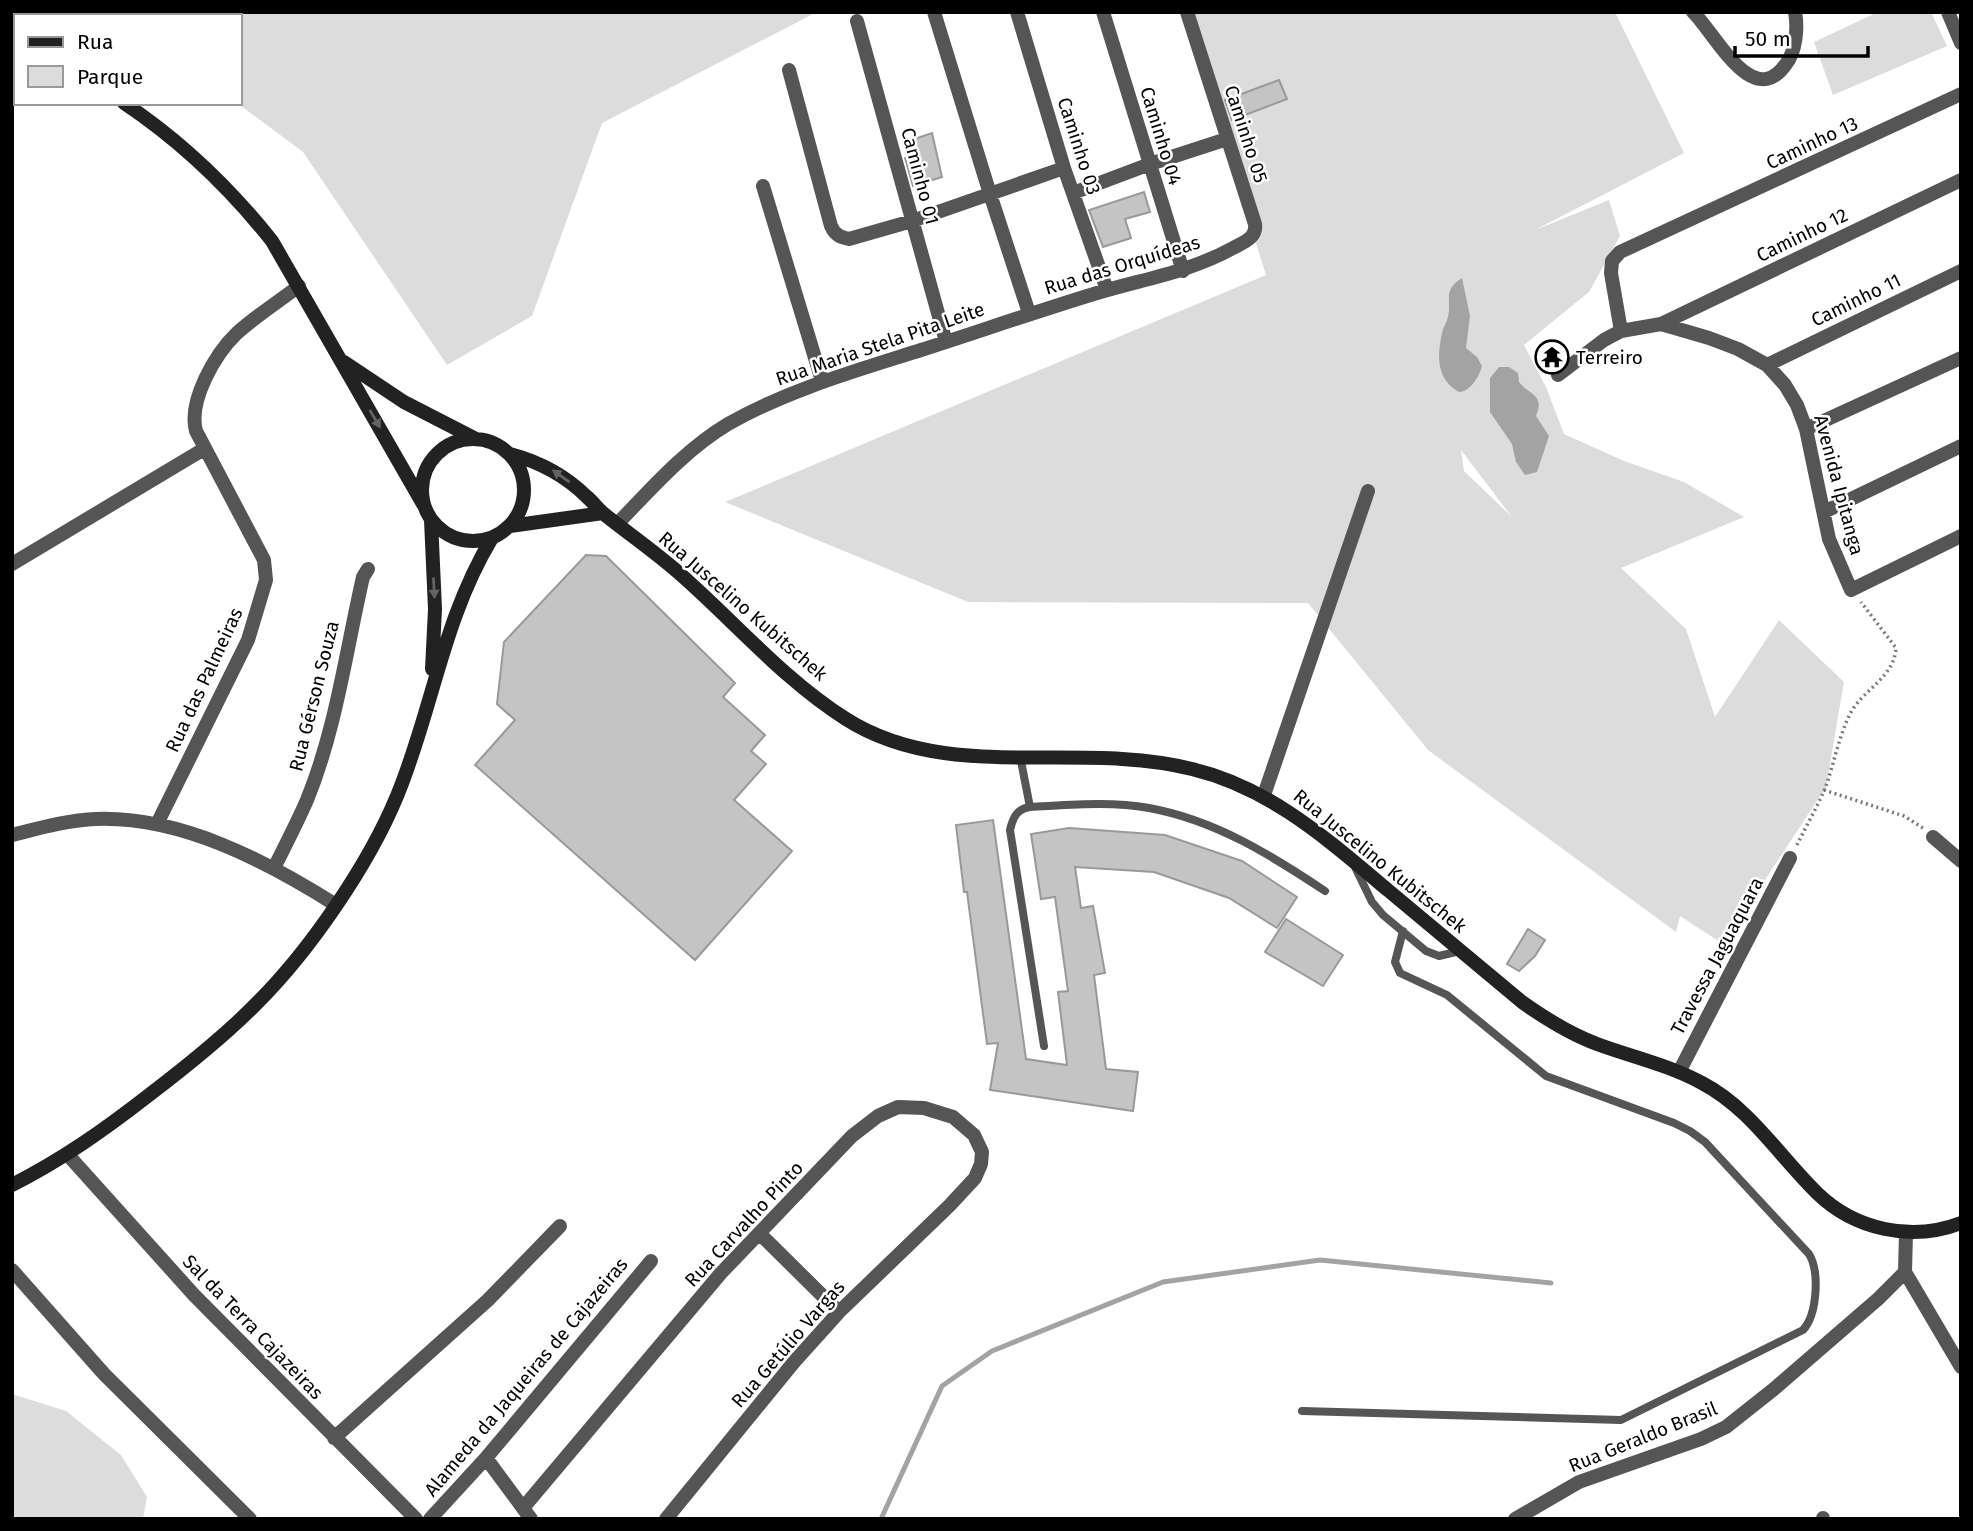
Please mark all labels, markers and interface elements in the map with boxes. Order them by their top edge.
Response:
legend [14,14,242,105]
scale bar [1735,14,1868,58]
text: 50 m [1745,26,1791,52]
text: Rua [77,29,113,55]
text: Parque [77,64,143,90]
street label: Caminho 05 [1219,82,1273,186]
street label: Caminho 04 [1135,84,1187,188]
street label: Caminho 03 [1052,95,1106,197]
street label: Caminho 13 [1762,112,1862,174]
street label: Caminho 01 [896,125,944,227]
street label: Caminho 12 [1753,203,1851,267]
street label: Rua das Orquídeas [1041,230,1203,300]
street label: Caminho 11 [1807,268,1905,332]
street label: Rua Maria Stela Pita Leite [773,297,987,391]
temple icon: Terreiro [1533,338,1571,376]
place label: Terreiro [1576,346,1643,369]
one-way arrow [369,409,381,429]
street label: Avenida Ipitanga [1809,412,1869,558]
one-way arrow [552,469,570,483]
street label: Rua Juscelino Kubitschek [654,527,832,686]
one-way arrow [429,577,440,599]
street label: Rua das Palmeiras [160,604,248,756]
street label: Rua Gérson Souza [284,618,344,774]
street label: Rua Juscelino Kubitschek [1289,784,1471,938]
street label: Travessa Jaguaquara [1666,873,1768,1039]
street label: Rua Carvalho Pinto [680,1156,808,1292]
street label: Sal da Terra Cajazeiras [178,1250,328,1404]
street label: Alameda da Jaqueiras de Cajazeiras [419,1253,633,1501]
street label: Rua Getúlio Vargas [727,1276,850,1412]
street label: Rua Geraldo Brasil [1565,1397,1721,1477]

